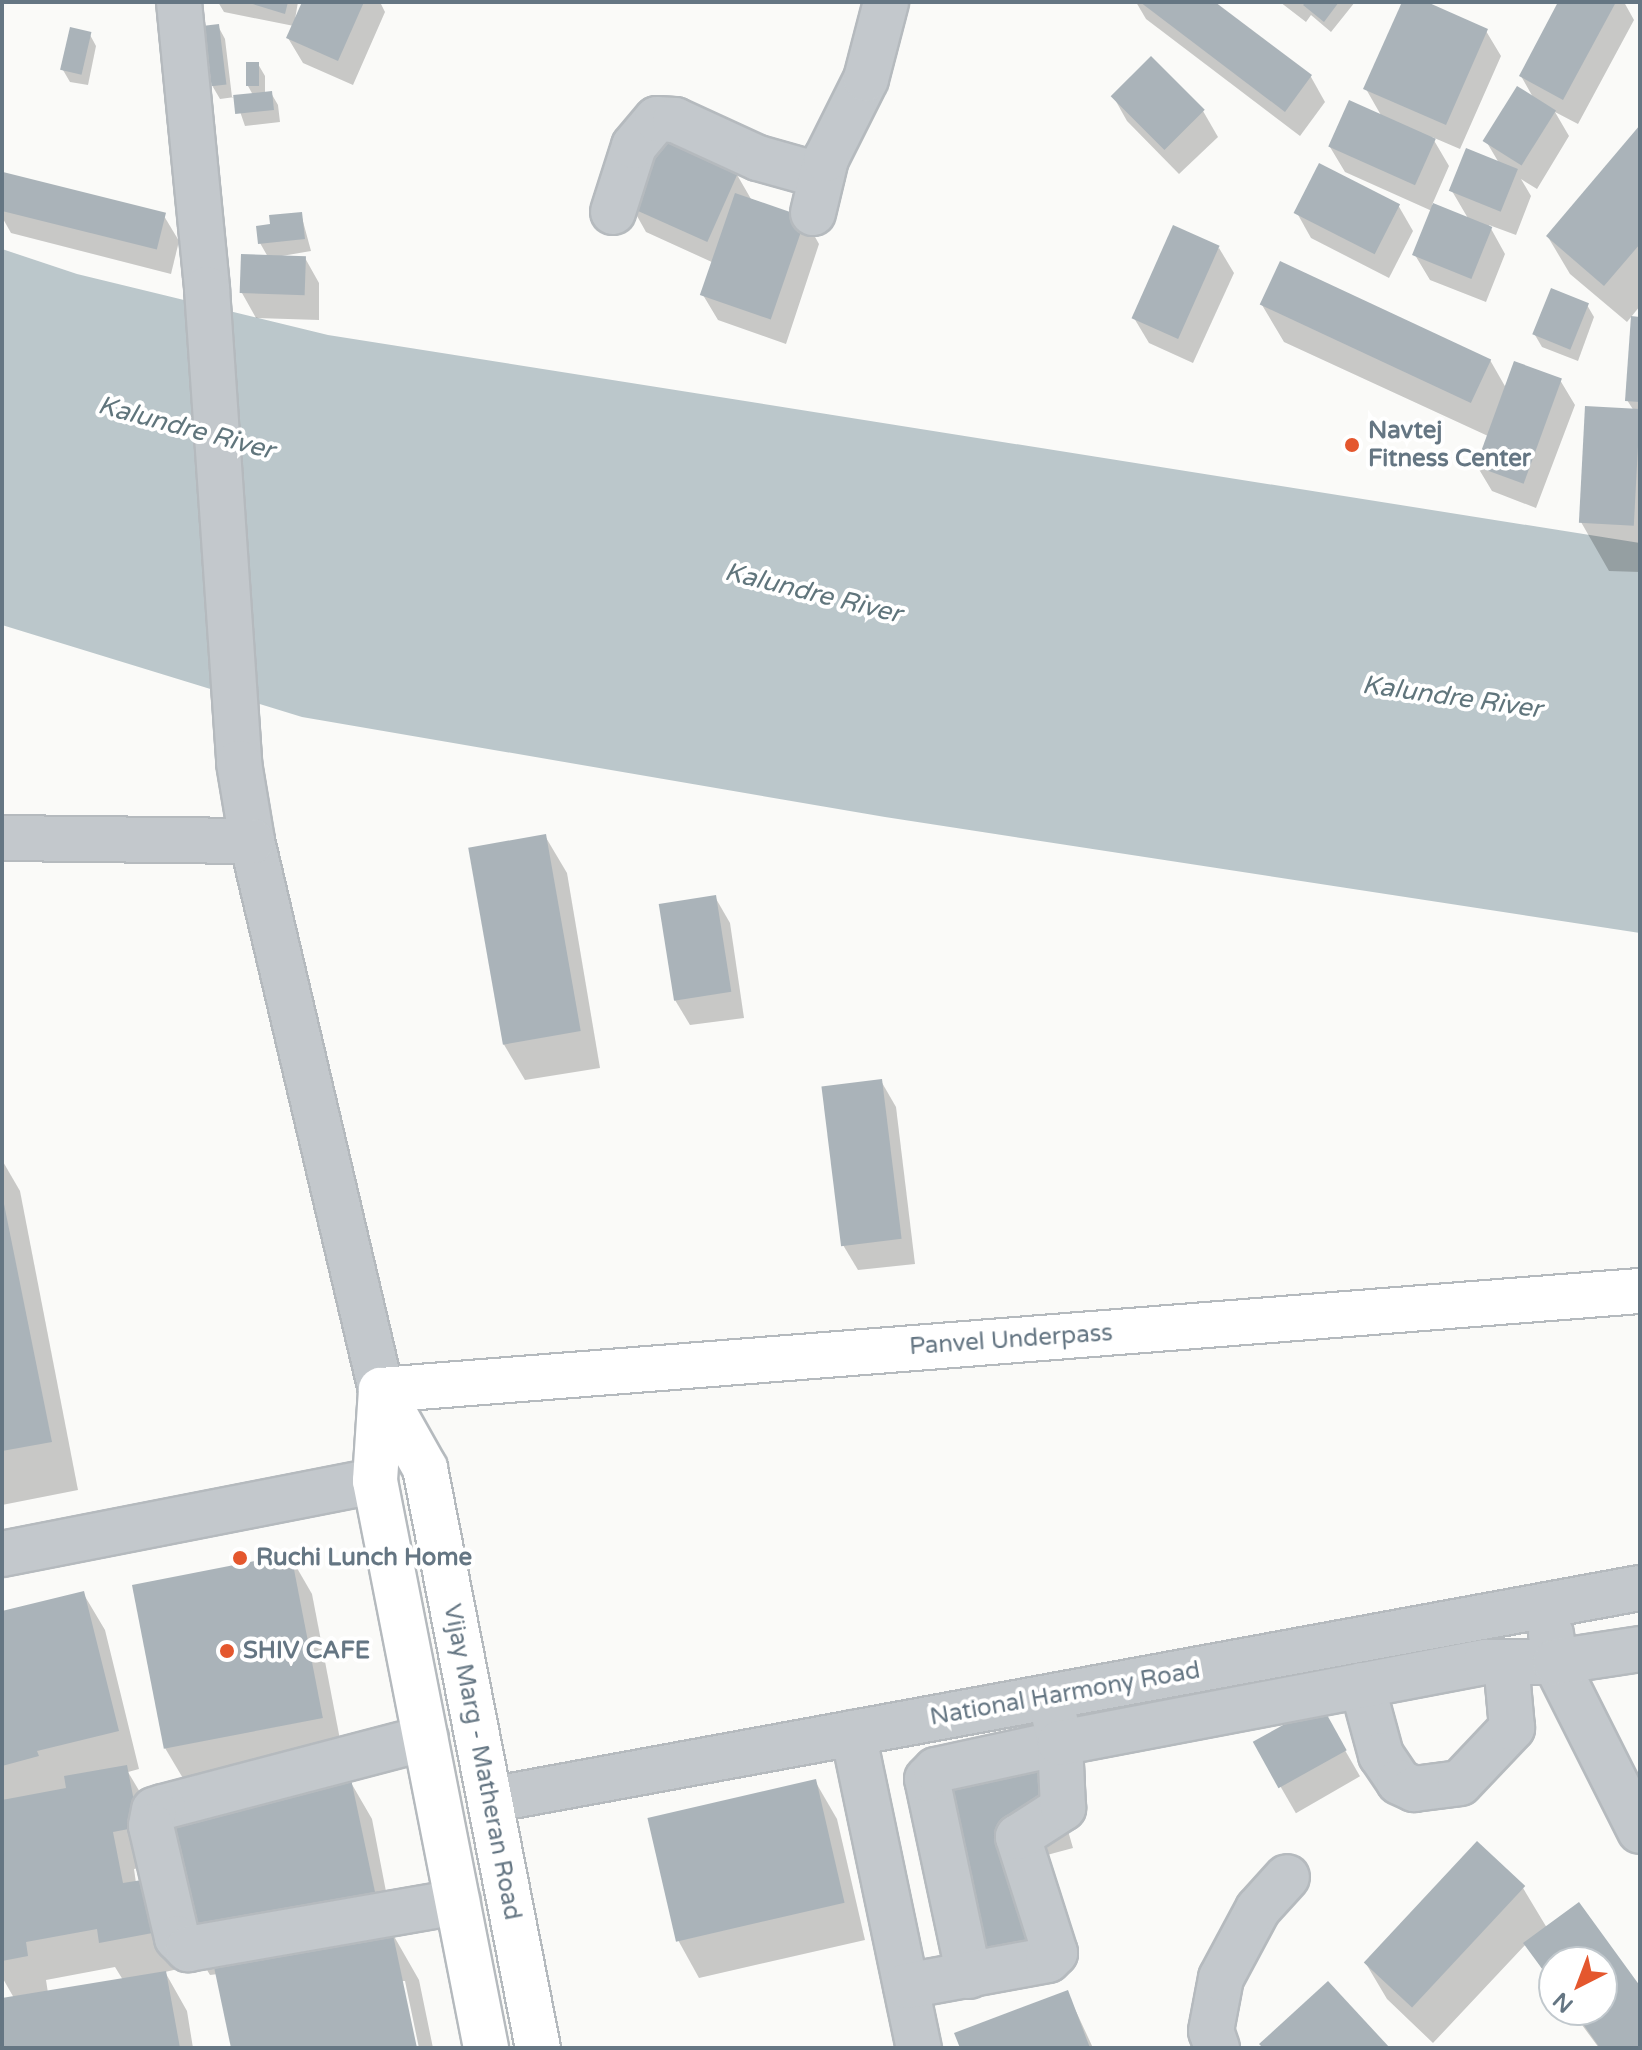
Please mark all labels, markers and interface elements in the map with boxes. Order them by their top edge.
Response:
water label: Kalundre River [95,390,277,466]
place label: Navtej Fitness Center [1368,417,1531,473]
marker: Navtej Fitness Center [1343,436,1361,454]
water label: Kalundre River [721,556,905,630]
water label: Kalundre River [1360,669,1544,725]
street label: Panvel Underpass [908,1319,1114,1361]
place label: Ruchi Lunch Home [256,1544,472,1572]
marker: Ruchi Lunch Home [231,1549,249,1567]
street label: Vijay Marg - Matheran Road [437,1602,527,1922]
place label: SHIV CAFE [243,1637,370,1665]
marker: SHIV CAFE [218,1642,236,1660]
street label: National Harmony Road [928,1656,1202,1732]
north arrow [1538,1946,1618,2026]
text: N [1548,1987,1579,2018]

